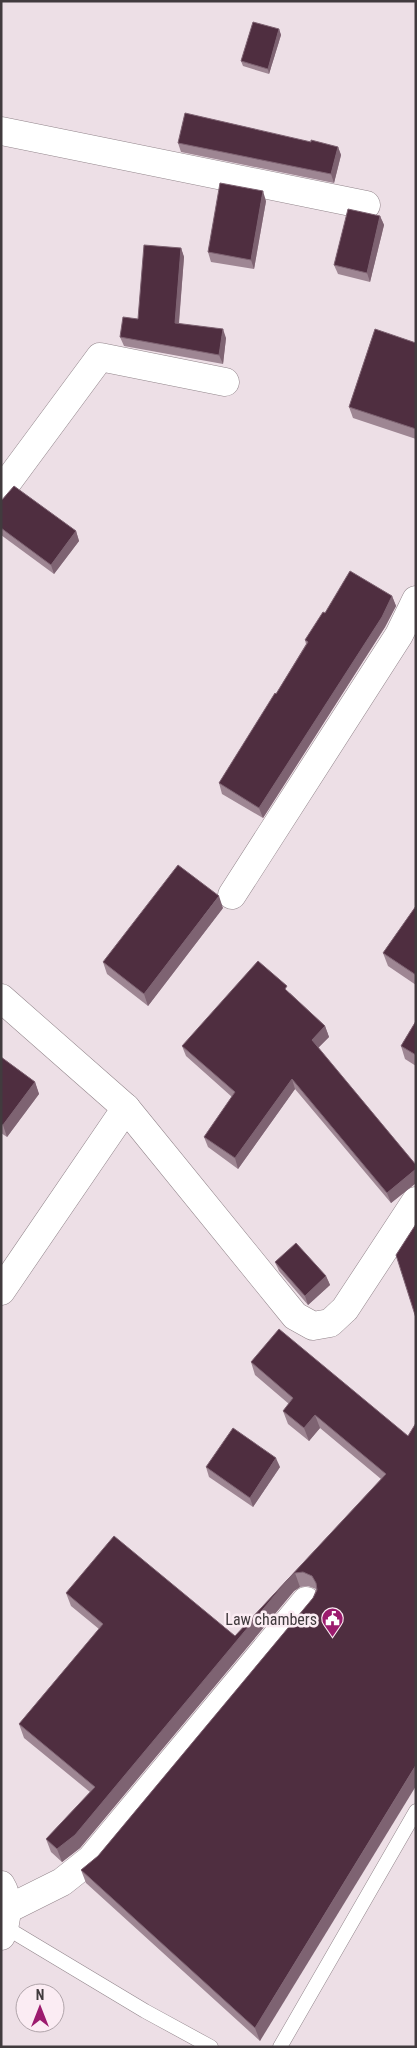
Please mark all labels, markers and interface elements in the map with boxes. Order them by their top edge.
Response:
public building icon: Law chambers [321,1607,345,1638]
place label: Law chambers [225,1610,317,1629]
north arrow [15,1983,65,2033]
text: N [36,1987,44,2003]

